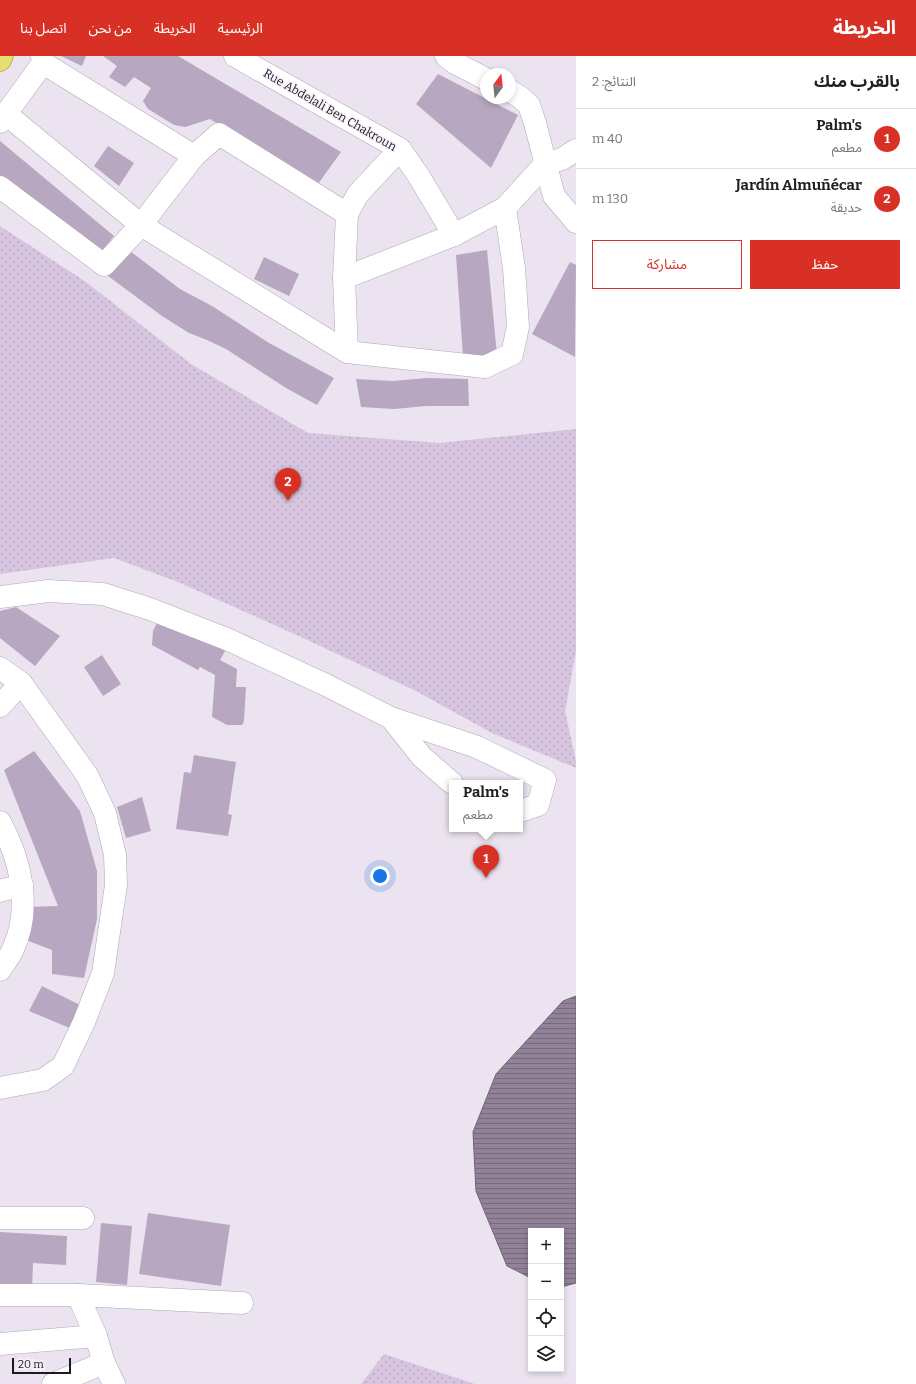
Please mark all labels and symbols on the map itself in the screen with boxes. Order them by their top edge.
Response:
street label: Rue Abdelali Ben Chakroun [261,66,399,154]
north arrow [480,68,516,104]
pin: 2 [275,468,301,501]
pin: 1 [473,845,499,878]
your location [370,866,390,886]
scale bar [12,1356,71,1375]

